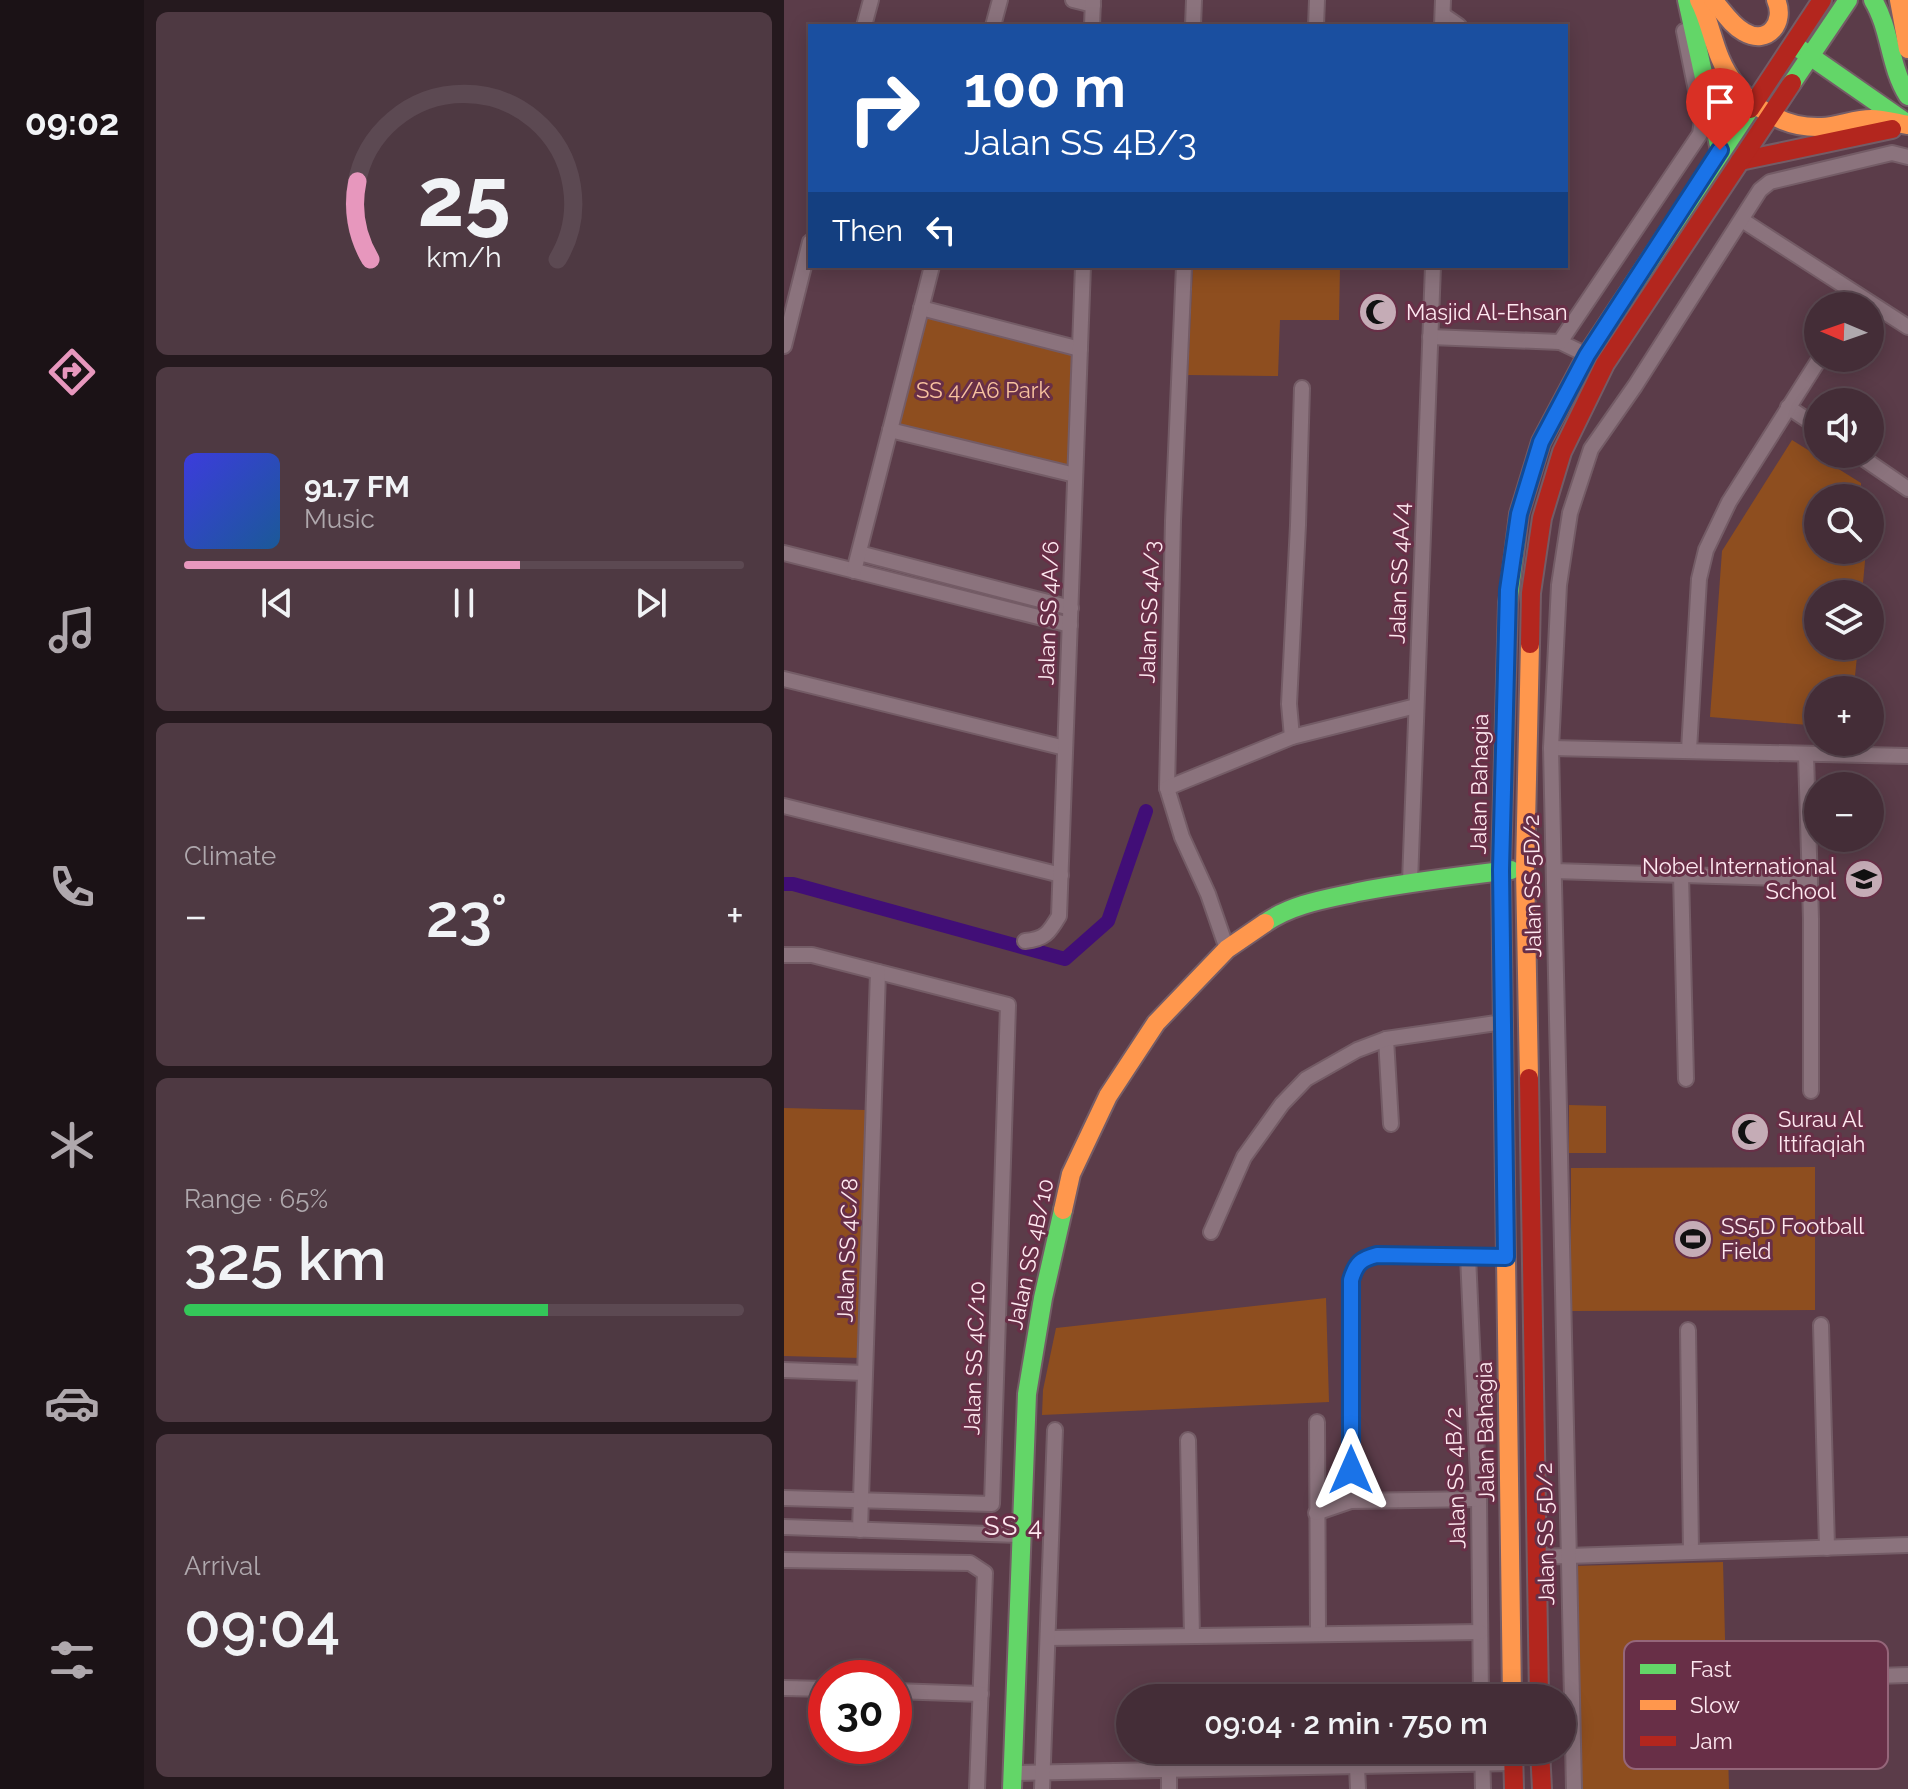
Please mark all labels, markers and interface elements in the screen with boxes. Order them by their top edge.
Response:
text: 100 m [964,54,1126,120]
icon: right [832,56,936,160]
pin [1686,68,1754,150]
icon: arrive [1698,80,1742,124]
text: 09:02 [25,101,119,143]
text: Jalan SS 4B/3 [964,121,1197,163]
text: 25 [417,147,511,244]
icon: left [919,208,963,252]
text: Then [832,213,903,248]
text: km/h [426,240,502,274]
mosque icon: Masjid Al-Ehsan [1357,291,1399,333]
north arrow [1804,292,1884,372]
map controls [1804,292,1884,852]
place label: Masjid Al-Ehsan [1406,299,1568,325]
icon: directions [44,344,100,400]
park label: SS 4/A6 Park [916,377,1050,403]
button: sound [1804,388,1884,468]
text: 91.7 FM [304,469,410,504]
button: search [1804,484,1884,564]
street label: Jalan SS 4A/4 [1384,502,1414,644]
text: Music [304,504,375,534]
street label: Jalan SS 4A/3 [1134,540,1164,684]
street label: Jalan SS 4A/6 [1032,541,1064,685]
button: layers [1804,580,1884,660]
icon: previous [255,581,299,625]
icon: pause [442,581,486,625]
icon: next [629,581,673,625]
icon: music [44,602,100,658]
button: + [1804,676,1884,756]
street label: Jalan Bahagia [1465,713,1493,855]
button: − [1804,772,1884,852]
street label: Jalan SS 5D/2 [1518,814,1546,958]
text: Climate [184,841,276,871]
place label: Nobel International School [1642,853,1836,904]
school or university icon: Nobel International School [1843,858,1885,900]
icon: phone [44,859,100,915]
text: 23° [426,881,507,951]
text: − [184,890,208,941]
text: + [726,890,744,941]
place label: Surau Al Ittifaqiah [1778,1106,1865,1157]
mosque icon: Surau Al Ittifaqiah [1729,1111,1771,1153]
icon: climate [44,1117,100,1173]
street label: Jalan SS 4B/10 [1001,1176,1059,1332]
street label: Jalan SS 4C/8 [831,1177,863,1323]
text: Range · 65% [184,1184,328,1214]
place label: SS5D Football Field [1721,1213,1864,1264]
sports icon: SS5D Football Field [1672,1218,1714,1260]
text: 325 km [184,1224,386,1294]
street label: Jalan SS 4C/10 [958,1281,990,1435]
street label: Jalan Bahagia [1471,1361,1499,1503]
icon: car [44,1375,100,1431]
street label: Jalan SS 4B/2 [1440,1407,1470,1549]
position arrow [1309,1428,1393,1512]
street label: Jalan SS 5D/2 [1531,1462,1559,1606]
district label: SS 4 [984,1511,1044,1541]
text: Arrival [184,1551,260,1581]
text: 09:04 [184,1591,340,1661]
icon: filters [44,1632,100,1688]
legend [1624,1641,1888,1769]
text: Fast [1690,1656,1732,1682]
speed limit sign: 30 [808,1660,912,1764]
text: Slow [1690,1692,1740,1718]
text: 09:04 · 2 min · 750 m [1204,1706,1488,1741]
text: Jam [1690,1728,1733,1754]

